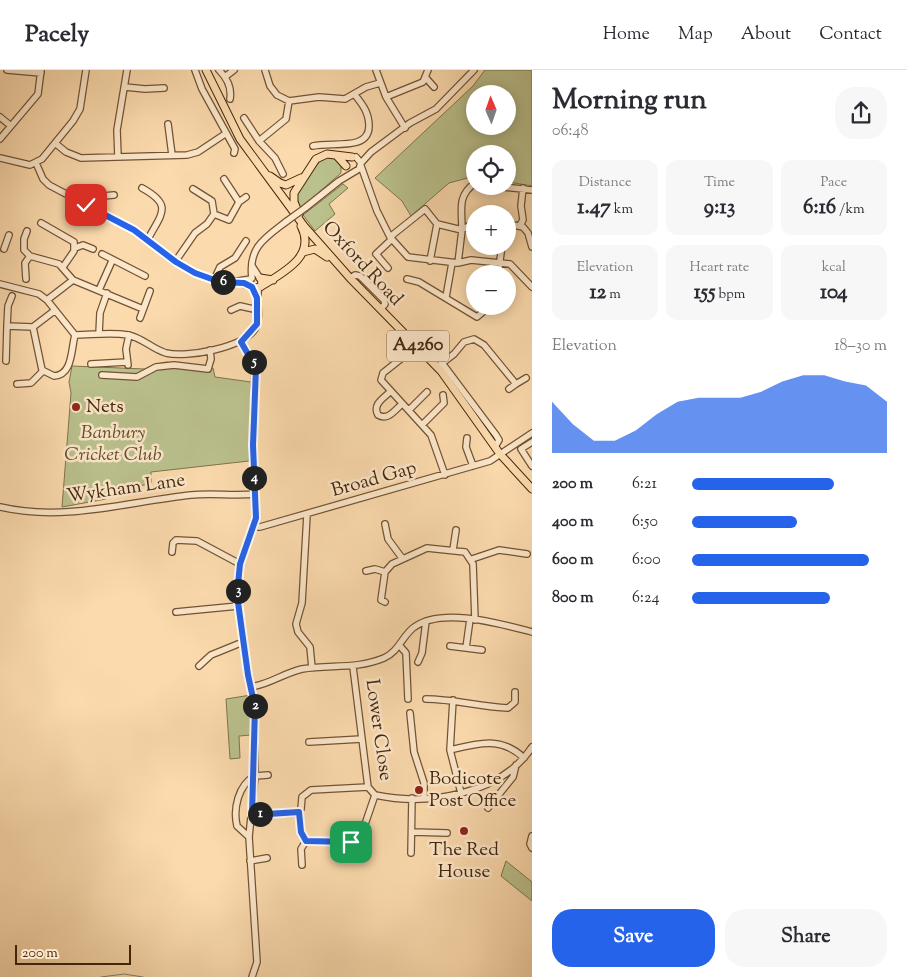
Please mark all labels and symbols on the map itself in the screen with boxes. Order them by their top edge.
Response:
north arrow [466,85,516,135]
pin [65,184,107,226]
street label: Oxford Road [315,215,409,313]
pin: 6 [210,270,236,294]
road number: A4260 [387,330,449,362]
pin: 5 [242,350,266,374]
place label: Nets [86,394,124,421]
marker: Nets [70,401,82,413]
park label: Banbury Cricket Club [64,420,162,469]
street label: Broad Gap [328,455,420,505]
pin: 4 [242,466,266,490]
street label: Wykham Lane [65,467,187,511]
pin: 3 [226,578,250,604]
street label: Lower Close [358,678,398,783]
pin: 2 [242,694,268,718]
place label: Bodicote Post Office [429,766,516,815]
marker: Bodicote Post Office [413,784,425,796]
pin: 1 [248,802,272,826]
pin [330,821,372,863]
marker: The Red House [458,825,470,837]
place label: The Red House [429,837,499,886]
scale bar [15,942,131,965]

